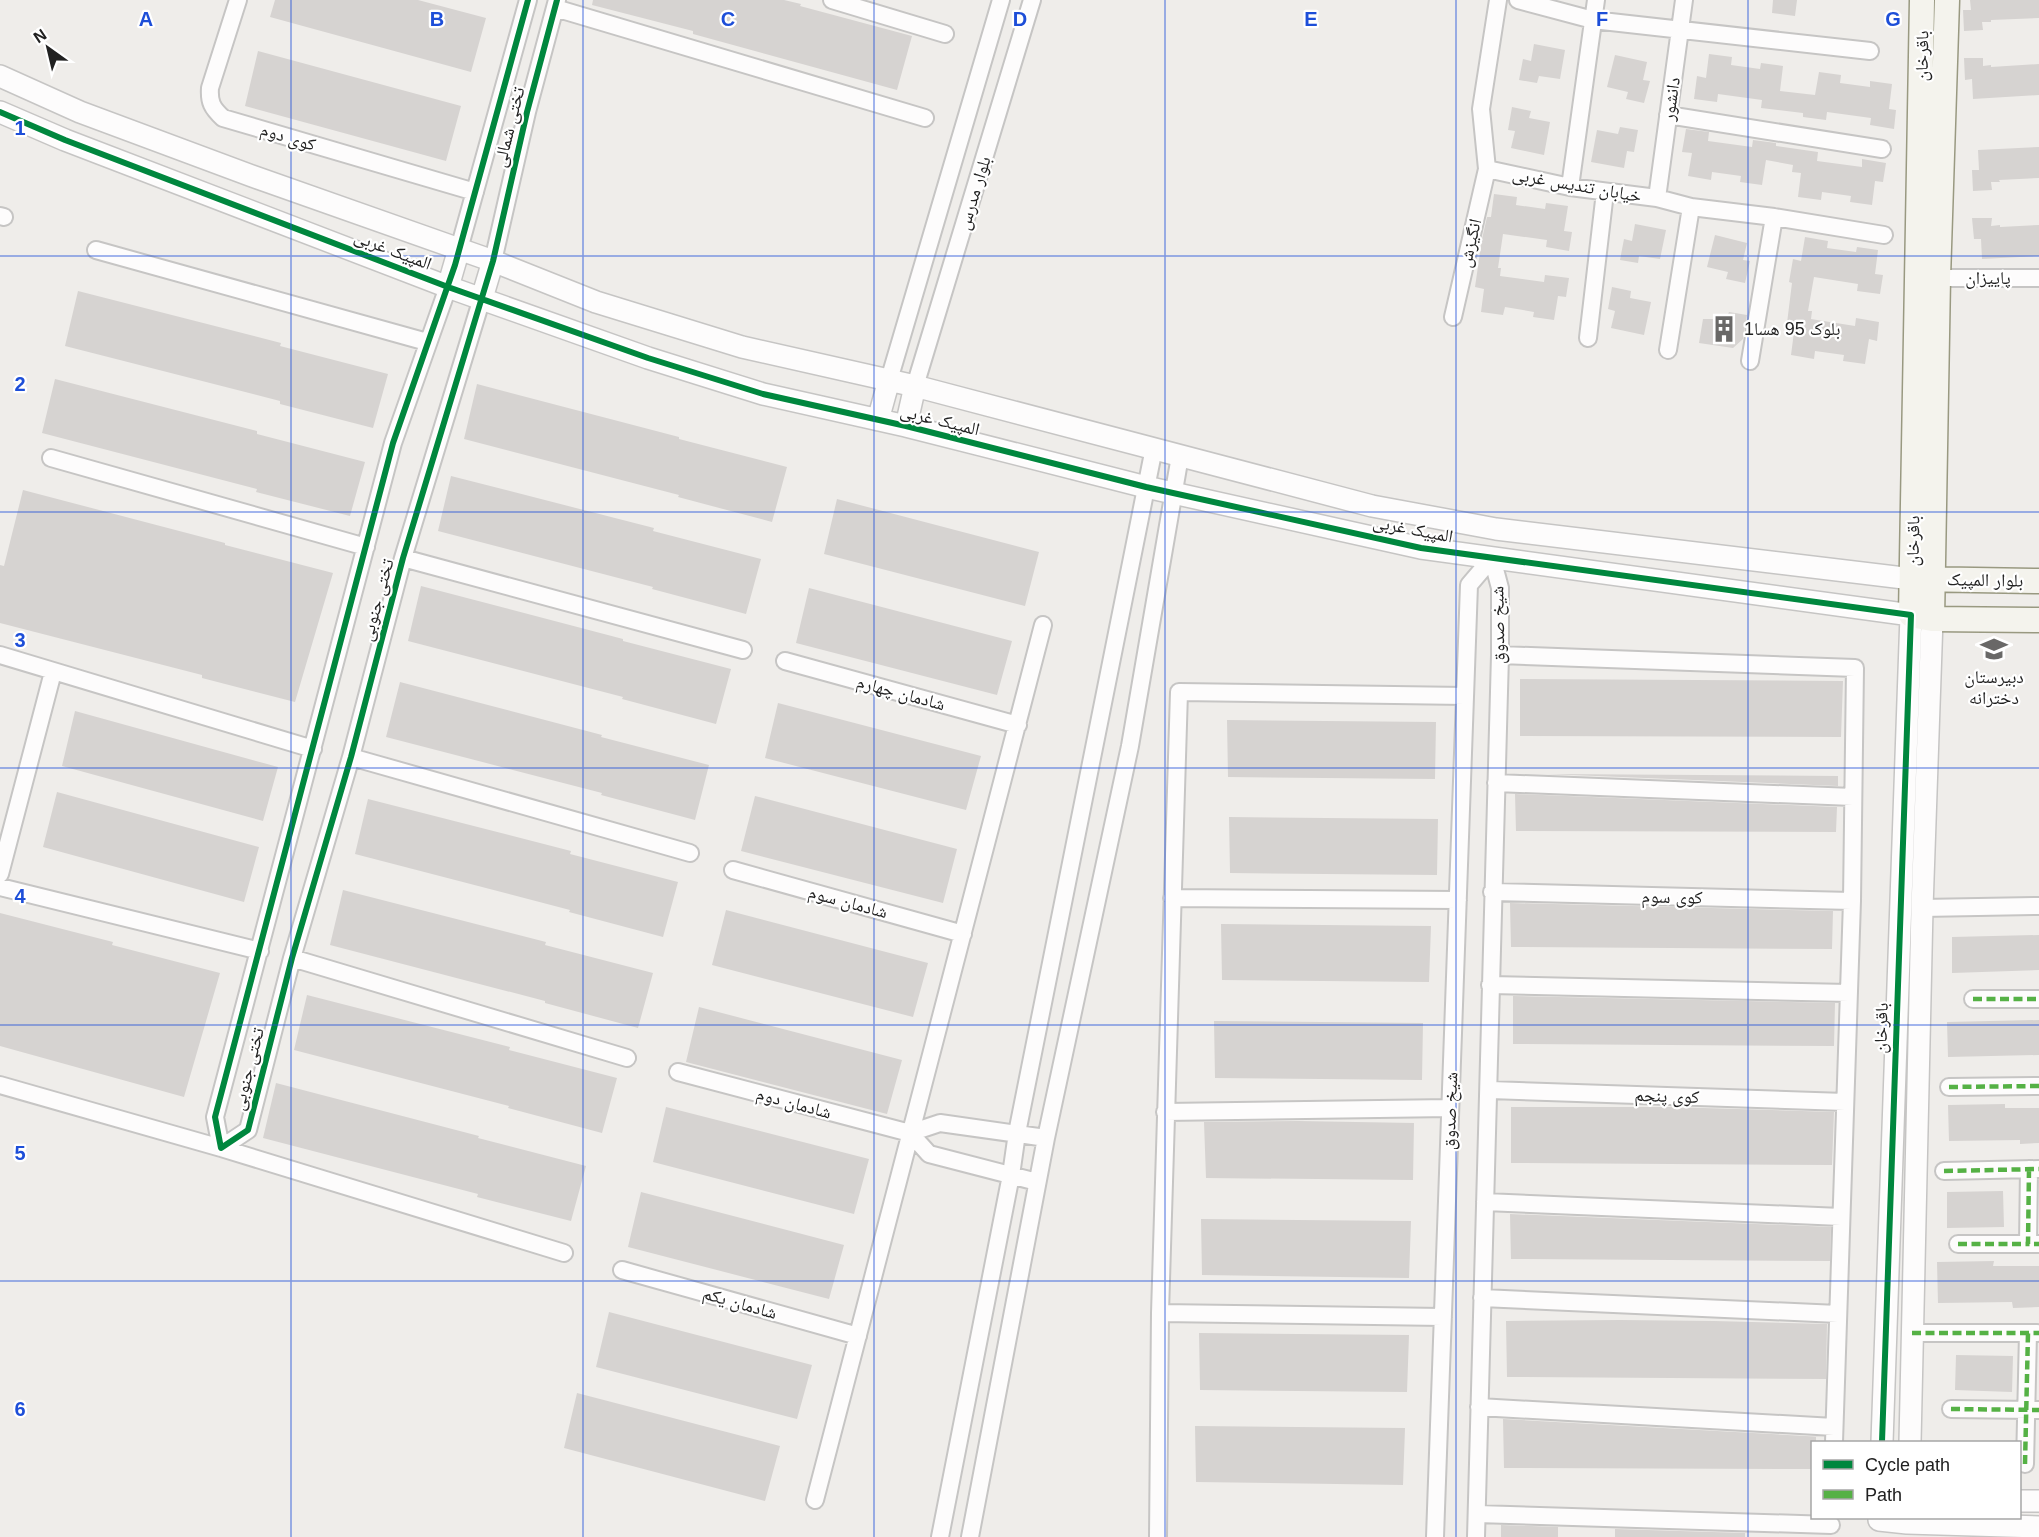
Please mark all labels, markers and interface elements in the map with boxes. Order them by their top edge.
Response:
text: A [139,8,153,30]
text: B [430,8,444,30]
text: C [721,8,735,30]
text: D [1013,8,1027,30]
text: E [1304,8,1318,30]
text: F [1596,8,1608,30]
text: G [1885,8,1901,30]
north arrow [18,18,78,78]
text: N [30,26,49,46]
street label: باقرخان [1912,30,1933,82]
street label: دانشور [1658,76,1684,123]
street label: تختی شمالی [489,85,530,169]
text: 1 [14,117,26,139]
street label: کوی دوم [257,119,319,157]
street label: بلوار مدرس [953,154,996,233]
street label: خیابان تندیس غربی [1511,164,1643,207]
street label: انگیزش [1455,217,1486,270]
street label: المپیک غربی [351,226,434,275]
street label: پاییزان [1965,268,2011,289]
building icon: بلوک 95 هسا1 [1709,314,1739,344]
place label: بلوک 95 هسا1 [1744,319,1841,340]
text: 2 [14,373,26,395]
street label: المپیک غربی [898,400,982,441]
street label: المپیک غربی [1371,511,1455,548]
street label: باقرخان [1903,515,1924,567]
street label: تختی جنوبی [356,557,399,644]
street label: بلوار المپیک [1947,569,2023,592]
street label: شیخ صدوق [1487,586,1511,664]
text: 3 [14,629,26,651]
school or university icon: دبیرستان دخترانه [1979,634,2009,664]
place label: دبیرستان دخترانه [1964,667,2024,708]
street label: شادمان چهارم [854,672,947,716]
street label: شادمان سوم [806,882,890,924]
text: 4 [14,885,26,907]
street label: کوی سوم [1641,886,1703,910]
street label: باقرخان [1870,1002,1893,1054]
street label: تختی جنوبی [228,1026,269,1113]
street label: شیخ صدوق [1439,1072,1463,1150]
street label: شادمان دوم [754,1083,834,1125]
street label: کوی پنجم [1634,1085,1700,1109]
text: 5 [14,1142,26,1164]
street label: شادمان یکم [700,1283,779,1325]
text: 6 [14,1398,26,1420]
legend [1811,1441,2021,1519]
text: Cycle path [1865,1455,1950,1475]
text: Path [1865,1485,1902,1505]

